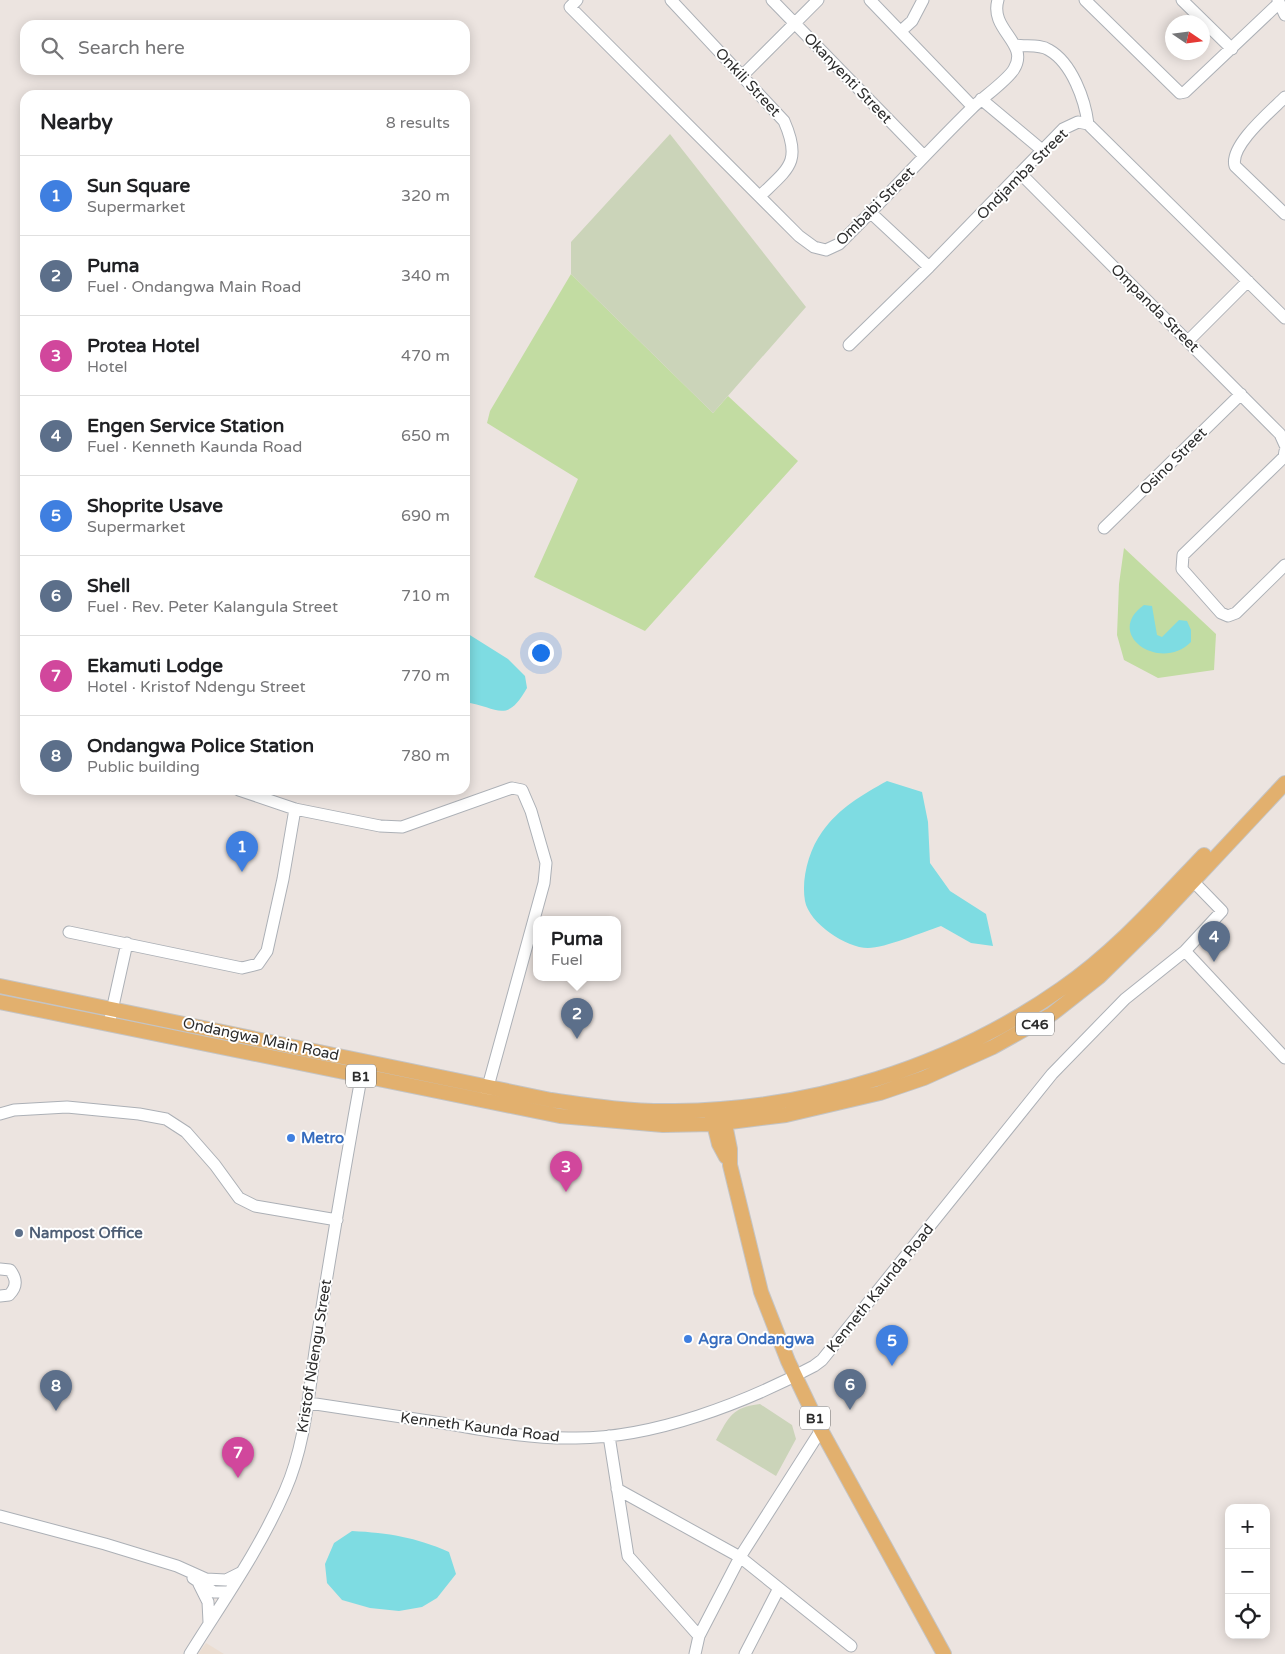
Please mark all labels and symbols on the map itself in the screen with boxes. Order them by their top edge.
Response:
north arrow [1165,15,1210,60]
street label: Okanyenti Street [800,29,896,127]
street label: Onkili Street [712,44,785,120]
street label: Ondjamba Street [973,125,1071,223]
street label: Ombabi Street [832,163,918,249]
street label: Ompanda Street [1107,260,1203,356]
street label: Osino Street [1136,423,1211,498]
your location [528,640,554,666]
pin: 1 [226,831,258,872]
pin: 4 [1198,921,1230,962]
pin: 2 [561,998,593,1039]
road number: C46 [1016,1012,1054,1036]
street label: Ondangwa Main Road [181,1014,341,1064]
road number: B1 [346,1064,376,1088]
place label: Metro [301,1129,344,1147]
marker: Metro [285,1132,297,1144]
pin: 3 [550,1151,582,1192]
street label: Kenneth Kaunda Road [823,1220,937,1356]
place label: Nampost Office [29,1224,143,1243]
marker: Nampost Office [13,1227,25,1239]
street label: Kristof Ndengu Street [293,1278,335,1434]
pin: 5 [876,1325,908,1366]
place label: Agra Ondangwa [698,1330,814,1349]
marker: Agra Ondangwa [682,1333,694,1345]
pin: 6 [834,1369,866,1410]
pin: 8 [40,1370,72,1411]
road number: B1 [800,1406,830,1430]
street label: Kenneth Kaunda Road [399,1408,561,1446]
pin: 7 [222,1437,254,1478]

